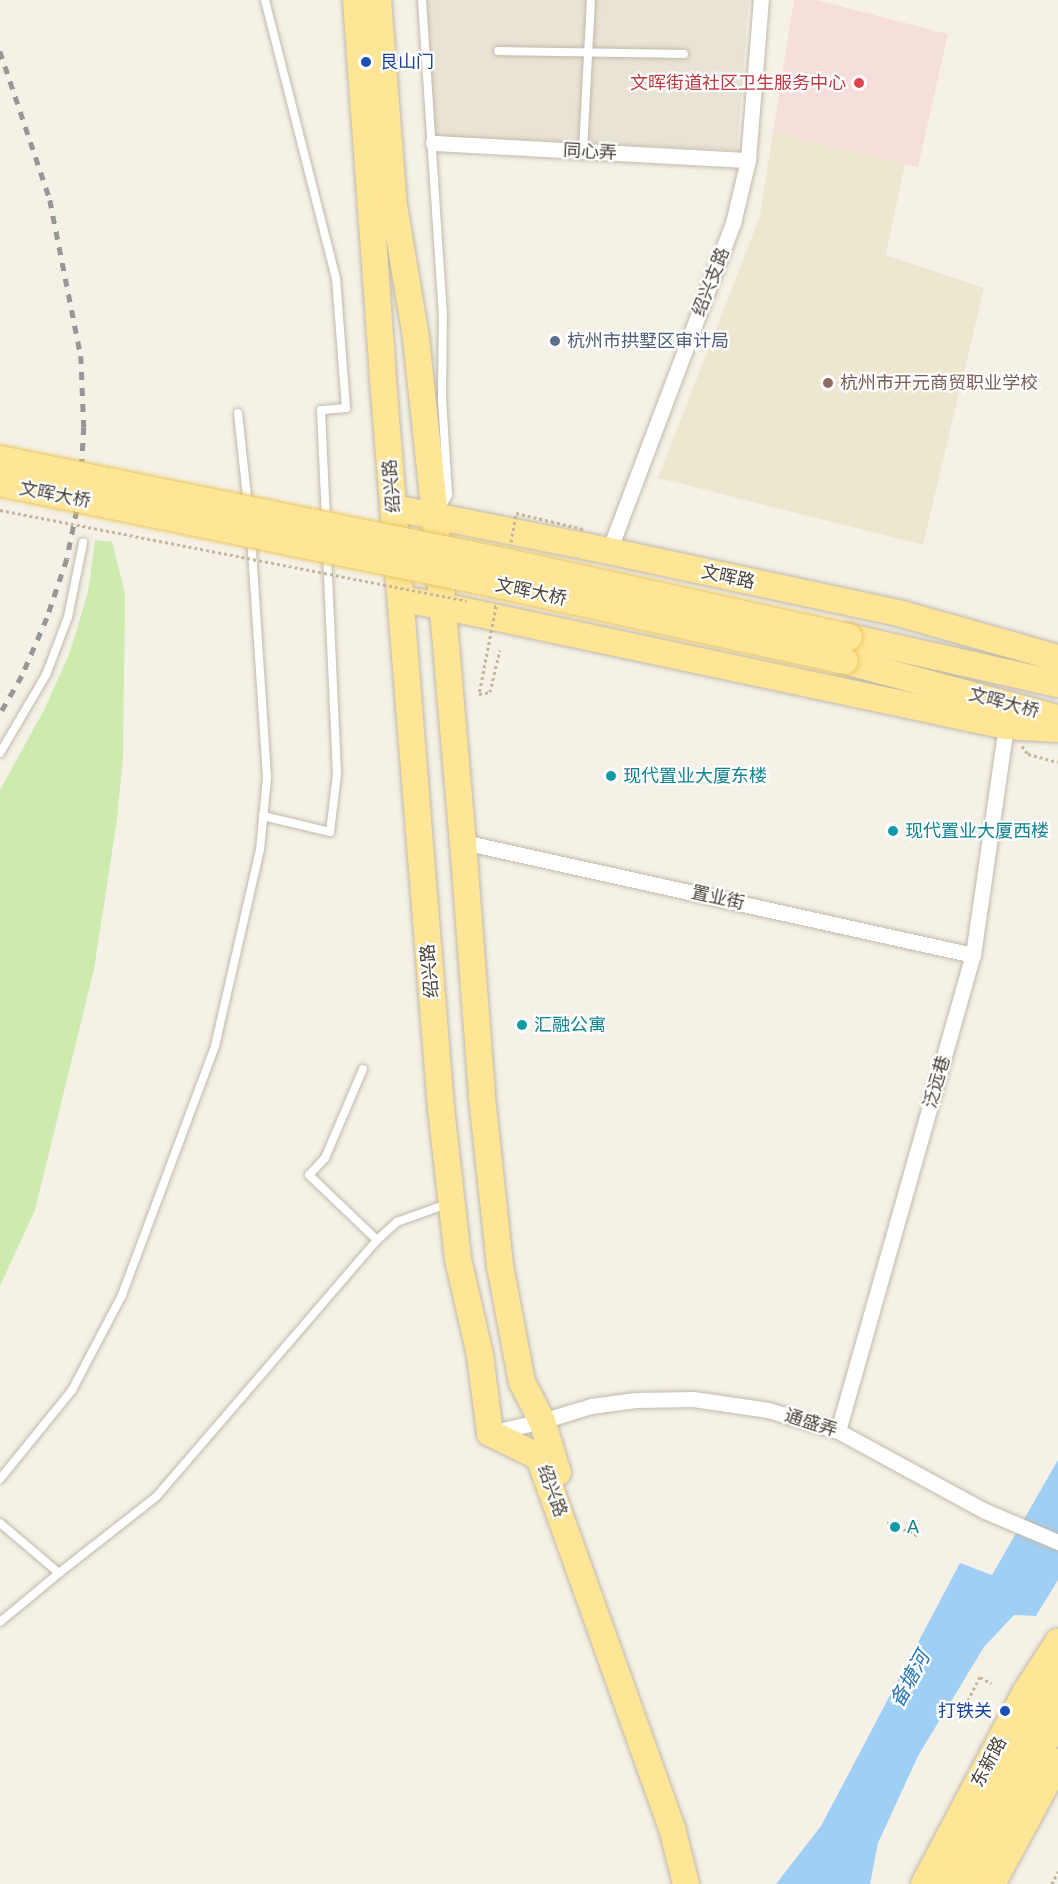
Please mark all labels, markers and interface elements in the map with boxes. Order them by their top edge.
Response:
place label: 艮山门 [380,51,434,73]
marker: 艮山门 [357,53,375,71]
place label: 文晖街道社区卫生服务中心 [630,72,846,94]
marker: 文晖街道社区卫生服务中心 [850,74,868,92]
street label: 同心弄 [562,140,618,164]
street label: 绍兴支路 [688,245,734,319]
place label: 杭州市拱墅区审计局 [567,330,729,352]
marker: 杭州市拱墅区审计局 [548,334,562,348]
place label: 杭州市开元商贸职业学校 [840,372,1038,394]
marker: 杭州市开元商贸职业学校 [821,376,835,390]
street label: 绍兴路 [379,458,405,514]
street label: 文晖大桥 [18,478,92,512]
street label: 文晖路 [699,561,757,593]
street label: 文晖大桥 [494,574,568,610]
street label: 文晖大桥 [966,683,1042,723]
place label: 现代置业大厦东楼 [623,765,767,787]
marker: 现代置业大厦东楼 [604,769,618,783]
place label: 现代置业大厦西楼 [905,820,1049,842]
marker: 现代置业大厦西楼 [886,824,900,838]
street label: 置业街 [689,881,747,915]
street label: 绍兴路 [417,943,443,999]
place label: 汇融公寓 [534,1014,606,1036]
marker: 汇融公寓 [515,1018,529,1032]
street label: 泛远巷 [919,1053,955,1111]
street label: 通盛弄 [782,1404,840,1442]
street label: 绍兴路 [533,1462,571,1520]
place label: A [907,1516,919,1538]
marker: A [888,1520,902,1534]
water label: 备塘河 [885,1647,935,1711]
place label: 打铁关 [938,1700,992,1722]
marker: 打铁关 [996,1702,1014,1720]
street label: 东新路 [967,1733,1011,1791]

